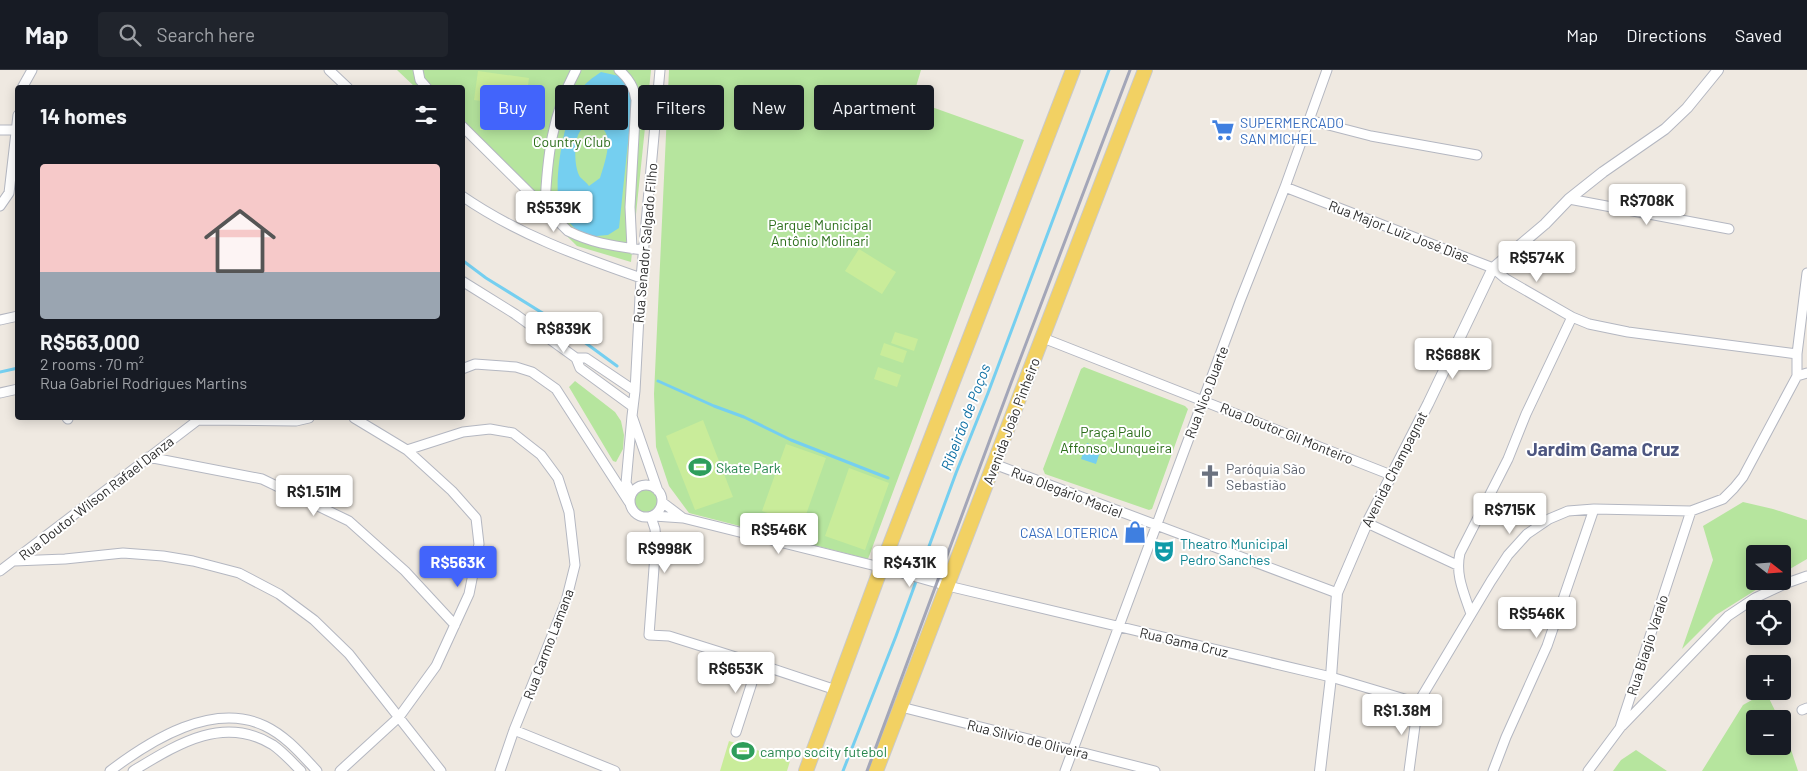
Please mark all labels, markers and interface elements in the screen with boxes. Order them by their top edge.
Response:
search box [98,12,448,57]
text: Map [25,20,68,49]
icon: search [116,21,144,49]
text: Search here [156,23,255,46]
text: Map [1566,24,1598,46]
text: Directions [1626,24,1707,46]
text: Saved [1735,24,1782,46]
chip: Buy [480,85,545,130]
chip: Rent [555,85,628,130]
chip: Filters [638,85,724,130]
chip: New [734,85,804,130]
chip: Apartment [814,85,934,130]
icon: filters [412,101,440,129]
text: 14 homes [40,103,127,128]
place label: SUPERMERCADO SAN MICHEL [1240,114,1344,147]
supermarket icon: SUPERMERCADO SAN MICHEL [1210,117,1236,143]
park label: Country Club [533,133,611,150]
street label: Rua Senador Salgado Filho [630,162,660,324]
pin: R$708K [1606,184,1688,226]
pin: R$539K [513,190,595,233]
text: R$708K [1620,190,1674,209]
icon: home [195,196,285,286]
street label: Rua Major Luiz José Dias [1326,196,1472,266]
text: R$539K [527,197,581,216]
park label: Parque Municipal Antônio Molinari [768,216,872,249]
pin: R$574K [1496,240,1578,283]
text: R$574K [1509,247,1565,266]
pin: R$839K [523,312,605,354]
text: R$839K [537,318,591,337]
text: R$563,000 [40,329,140,354]
pin: R$688K [1412,338,1494,380]
street label: Rua Nico Duarte [1181,343,1231,441]
text: R$688K [1426,344,1480,363]
text: 2 rooms · 70 m² [40,354,144,373]
street label: Avenida João Pinheiro [979,355,1043,487]
water label: Ribeirão de Poços [936,361,994,473]
text: Rua Gabriel Rodrigues Martins [40,373,247,392]
street label: Rua Doutor Gil Monteiro [1218,398,1356,468]
street label: Avenida Champagnat [1357,408,1431,530]
park label: Praça Paulo Affonso Junqueira [1060,423,1172,456]
street label: Rua Doutor Wilson Rafael Danza [15,432,177,564]
district label: Jardim Gama Cruz [1527,437,1680,460]
sports icon: Skate Park [687,454,713,480]
place label: Skate Park [716,459,781,476]
place label: Paróquia São Sebastião [1226,460,1306,493]
street label: Rua Olegário Maciel [1009,463,1125,521]
church icon: Paróquia São Sebastião [1197,463,1223,489]
pin: R$1.51M [268,474,360,517]
text: R$1.51M [287,481,341,500]
pin: R$715K [1469,492,1551,535]
text: R$715K [1484,499,1536,518]
pin: R$546K [738,512,820,555]
text: R$546K [751,519,807,538]
shop icon: CASA LOTERICA [1122,519,1148,545]
place label: CASA LOTERICA [1020,524,1118,541]
pin: R$998K [624,532,706,574]
place label: Theatro Municipal Pedro Sanches [1180,535,1288,568]
text: R$998K [638,538,692,557]
theatre icon: Theatro Municipal Pedro Sanches [1151,538,1177,564]
north arrow [1746,545,1791,590]
map controls [1746,545,1791,755]
pin: R$563K [417,546,499,588]
pin: R$431K [869,546,951,588]
text: R$563K [431,552,485,571]
text: R$431K [884,552,936,571]
street label: Rua Carmo Lamana [519,586,577,702]
street label: Rua Biagio Varalo [1623,593,1671,697]
pin: R$546K [1496,596,1578,639]
button: locate [1746,600,1791,645]
text: R$546K [1509,603,1565,622]
street label: Rua Gama Cruz [1138,624,1230,660]
pin: R$653K [695,652,777,694]
button: + [1746,655,1791,700]
text: R$653K [709,658,763,677]
pin: R$1.38M [1356,694,1448,736]
text: R$1.38M [1373,700,1431,719]
button: − [1746,710,1791,755]
street label: Rua Silvio de Oliveira [965,716,1091,762]
sports icon: campo socity futebol [730,738,756,764]
place label: campo socity futebol [760,743,887,760]

